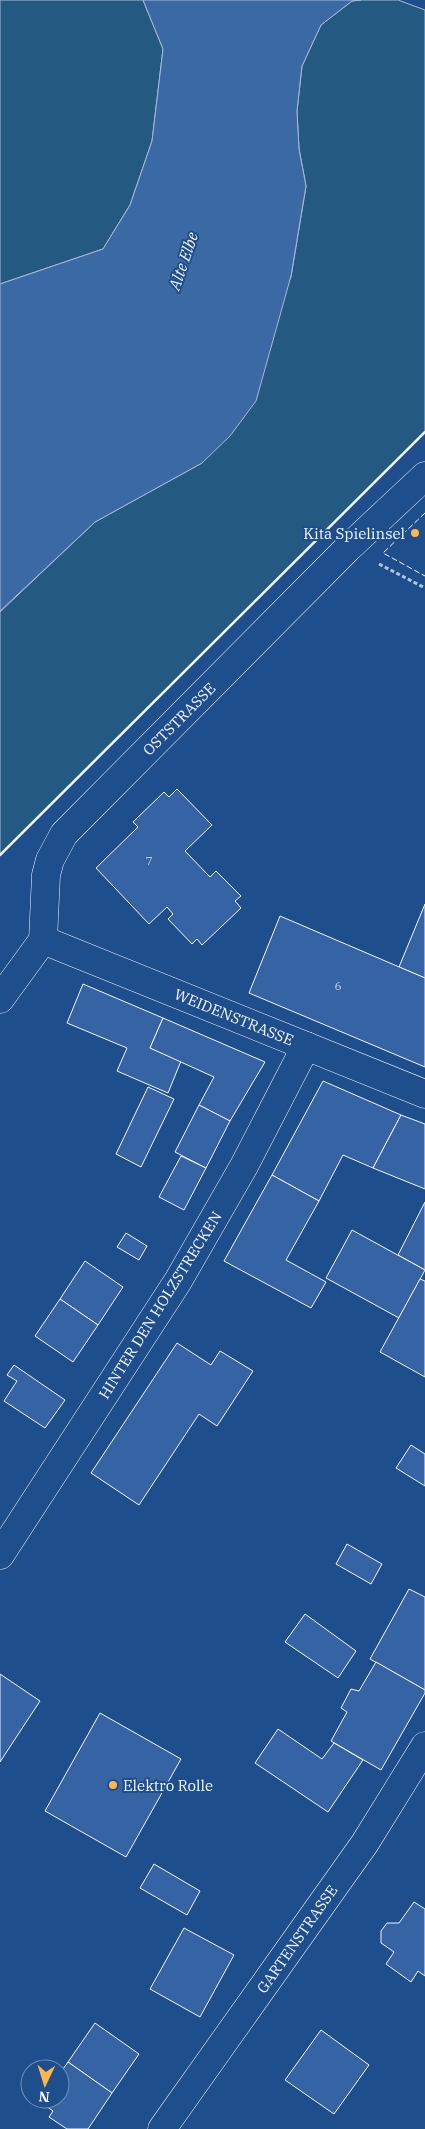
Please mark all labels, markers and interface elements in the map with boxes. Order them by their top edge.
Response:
water label: Alte Elbe [163,229,202,294]
place label: Kita Spielinsel [303,524,405,543]
marker: Kita Spielinsel [409,527,421,539]
street label: OSTSTRASSE [139,679,219,759]
house number: 7 [145,853,153,868]
house number: 6 [334,978,342,993]
street label: WEIDENSTRASSE [171,984,297,1050]
street label: HINTER DEN HOLZSTRECKEN [94,1208,226,1402]
place label: Elektro Rolle [123,1776,213,1795]
marker: Elektro Rolle [107,1779,119,1791]
street label: GARTENSTRASSE [253,1881,341,1997]
north arrow [20,2059,70,2109]
text: N [38,2088,50,2106]

